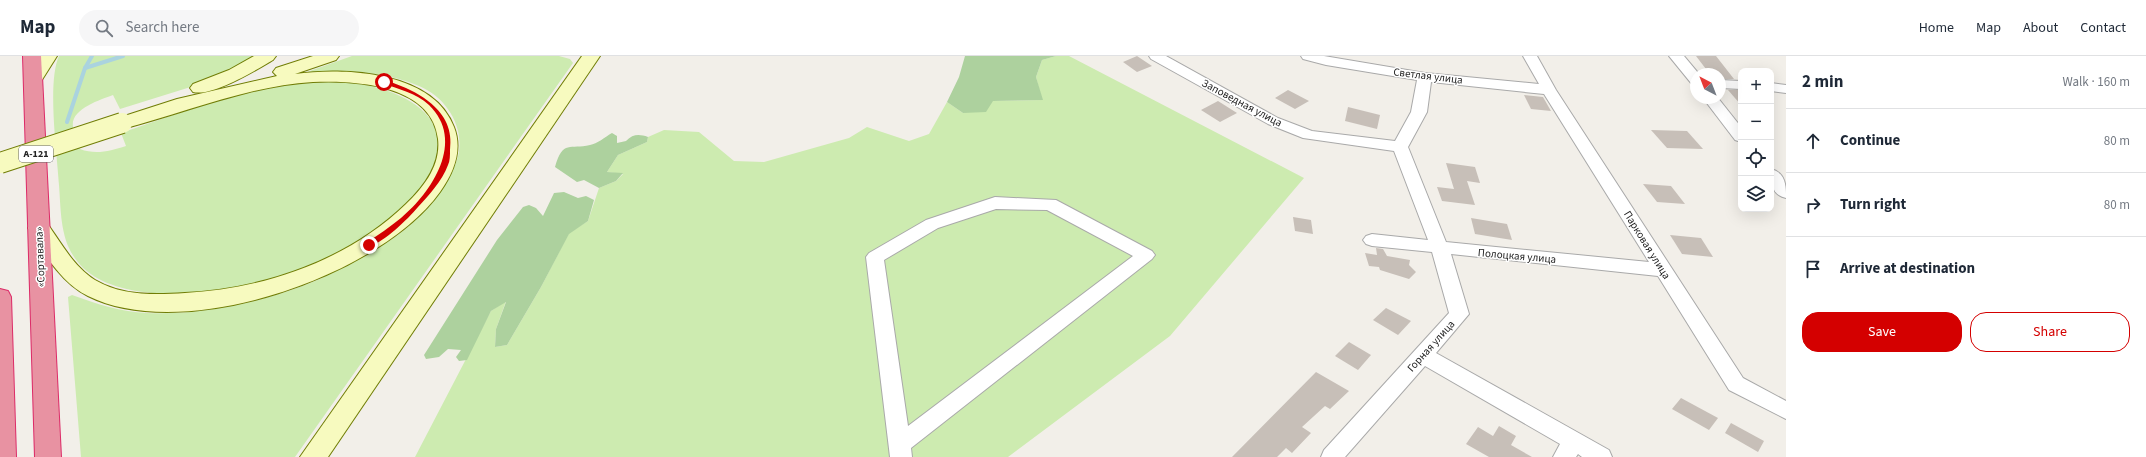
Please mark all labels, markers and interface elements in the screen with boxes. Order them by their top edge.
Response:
search box [79,10,359,46]
text: Map [20,14,55,41]
icon: search [93,17,115,39]
text: Search here [125,17,199,38]
text: Home [1919,18,1954,38]
text: Map [1976,18,2001,38]
text: About [2023,18,2058,38]
text: Contact [2080,18,2126,38]
street label: Светлая улица [1392,64,1464,88]
north arrow [1690,68,1726,104]
map controls [1738,68,1774,212]
button: + [1738,68,1774,104]
text: 2 min [1802,70,1843,94]
route start [375,73,393,91]
text: Walk · 160 m [2062,73,2130,91]
street label: Заповедная улица [1199,75,1285,131]
button: − [1738,104,1774,140]
icon: ahead [1802,130,1824,152]
text: Continue [1840,130,1900,151]
text: 80 m [2104,132,2130,150]
button: locate [1738,140,1774,176]
road number: А-121 [19,146,53,162]
button: layers [1738,176,1774,212]
icon: right [1802,194,1824,216]
text: Turn right [1840,194,1906,215]
text: 80 m [2104,196,2130,214]
street label: Парковая улица [1620,208,1674,282]
street label: «Сортавала» [31,226,49,287]
route end [360,236,378,254]
street label: Полоцкая улица [1477,245,1557,267]
icon: arrive [1802,258,1824,280]
text: Arrive at destination [1840,258,1975,279]
button: Save [1802,312,1962,352]
button: Share [1970,312,2130,352]
street label: Горная улица [1404,317,1458,375]

